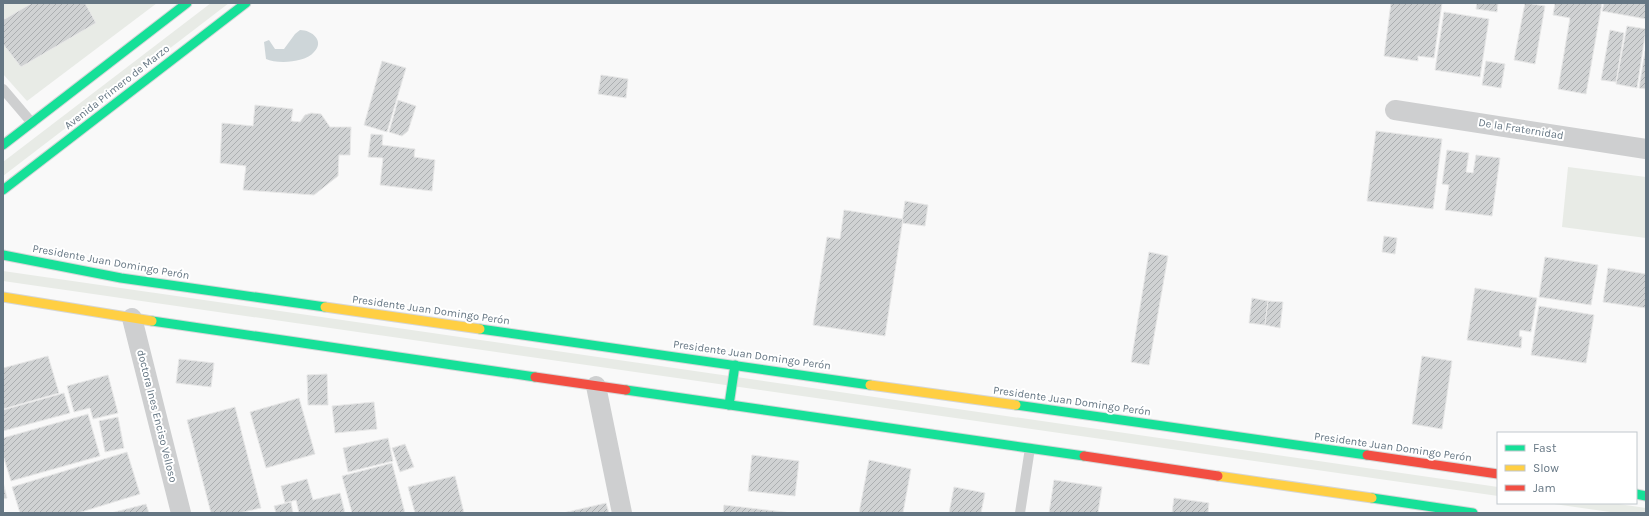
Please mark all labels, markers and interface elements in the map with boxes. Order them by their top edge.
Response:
street label: Avenida Primero de Marzo [62,42,172,132]
street label: De la Fraternidad [1478,116,1564,142]
street label: Presidente Juan Domingo Perón [32,242,190,282]
street label: Presidente Juan Domingo Perón [351,292,511,328]
street label: Presidente Juan Domingo Perón [672,337,832,373]
street label: doctora Ines Enciso Velloso [134,348,180,484]
street label: Presidente Juan Domingo Perón [992,383,1152,419]
street label: Presidente Juan Domingo Perón [1313,429,1473,465]
legend [1497,432,1637,504]
text: Fast [1533,441,1557,455]
text: Slow [1533,461,1559,475]
text: Jam [1533,481,1556,495]

